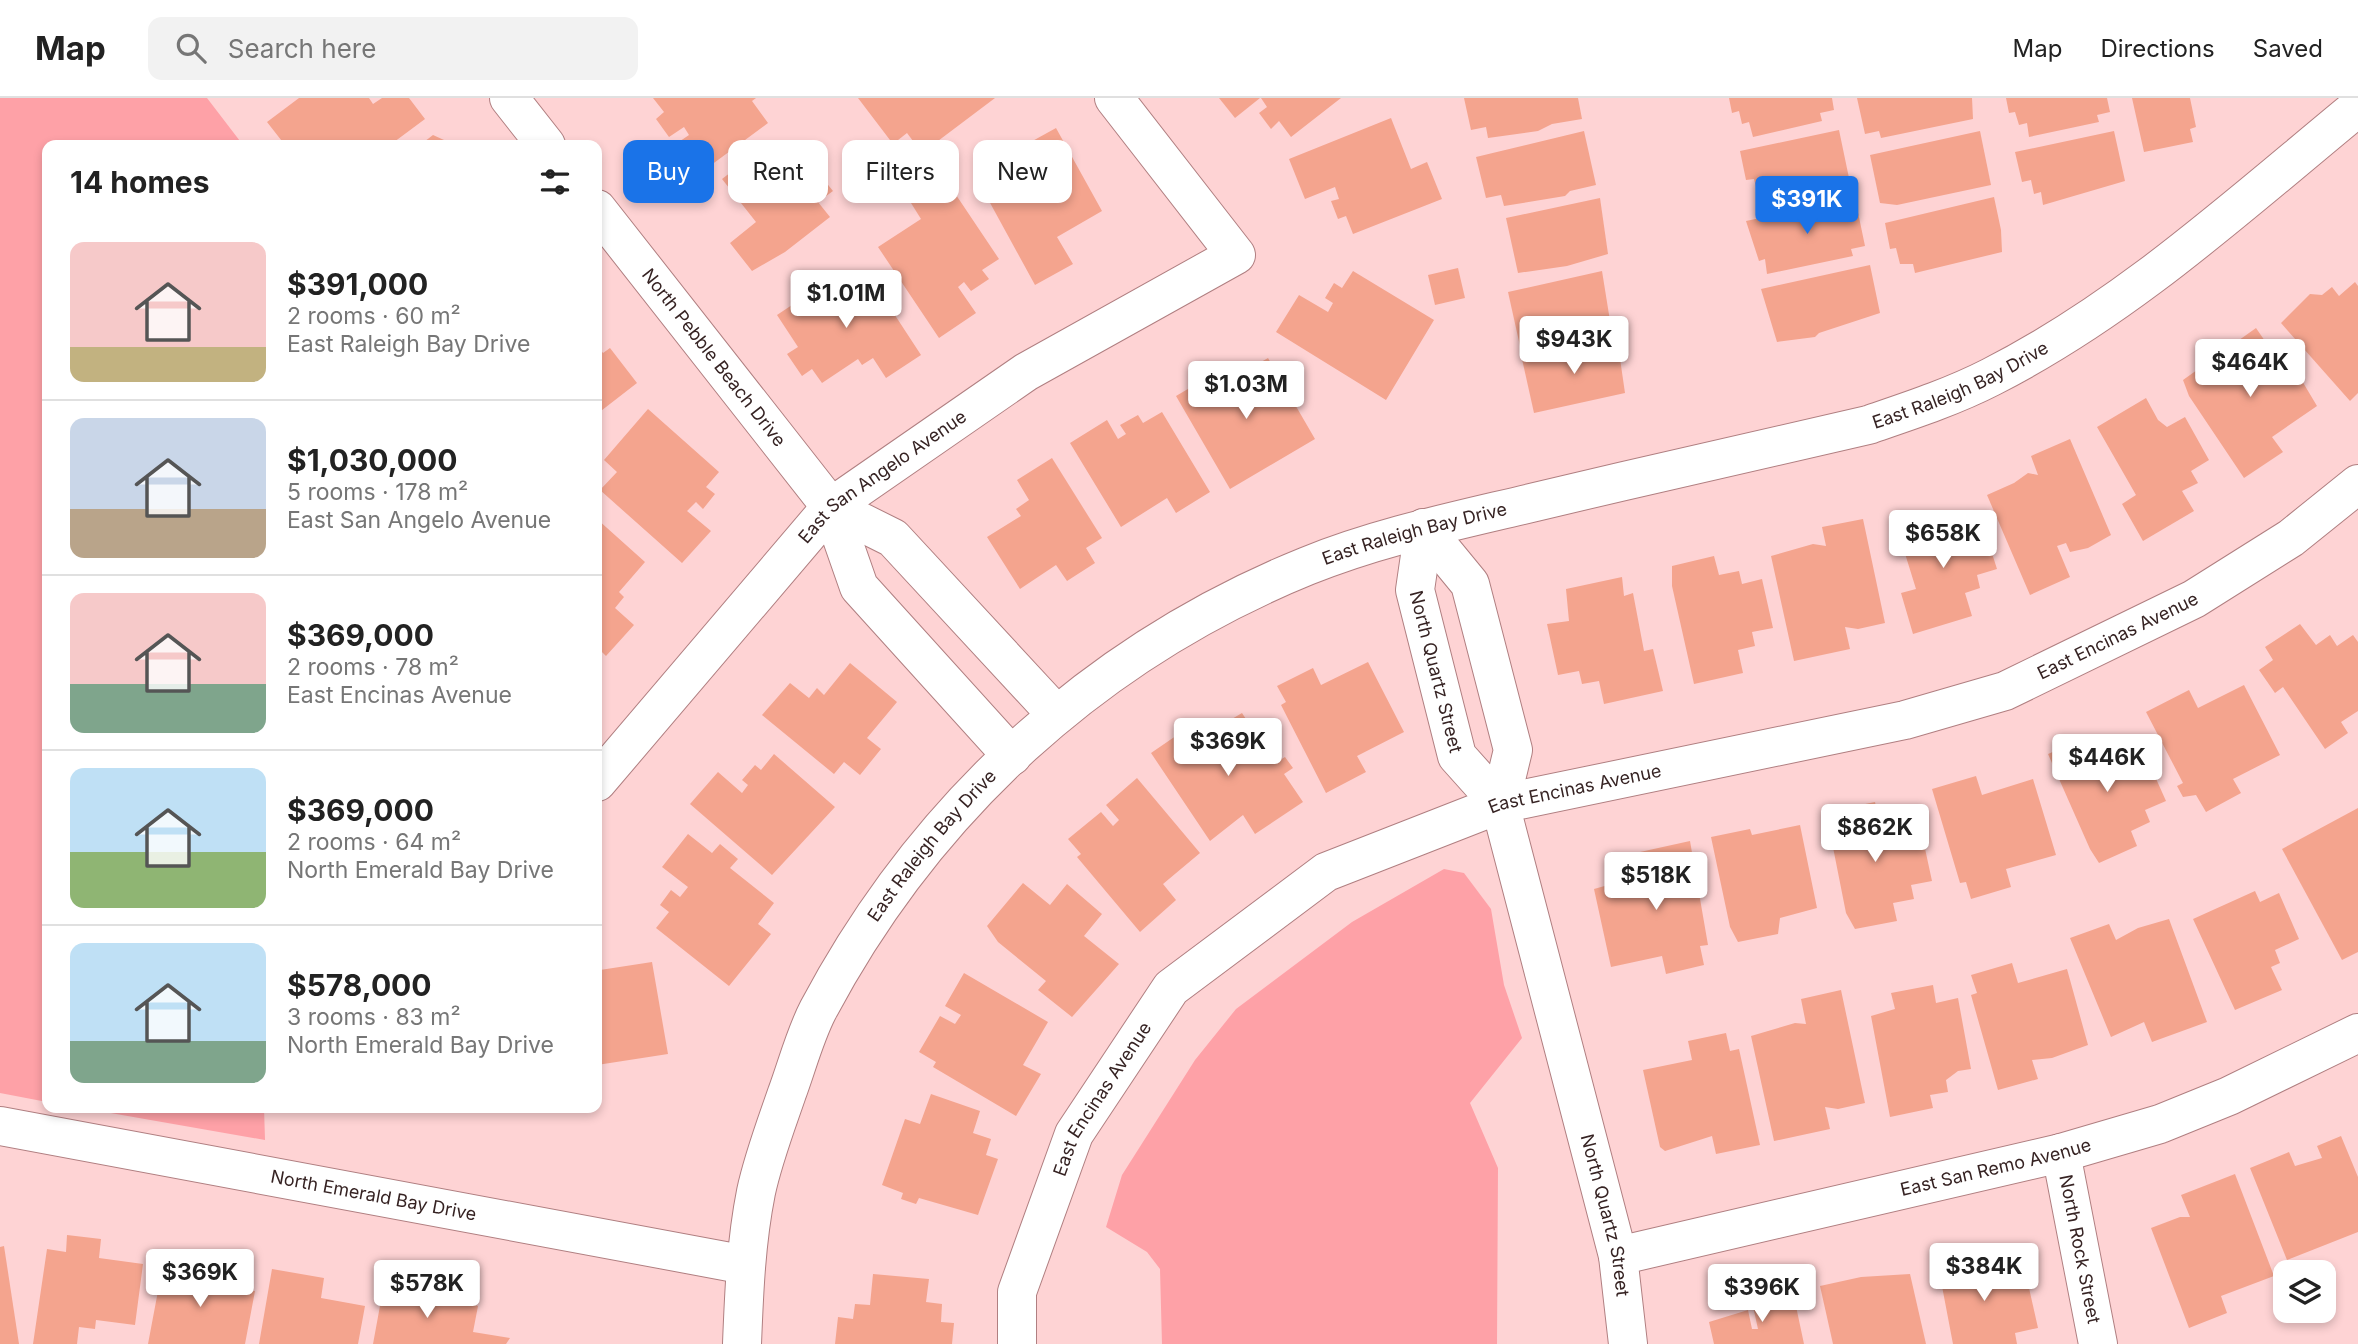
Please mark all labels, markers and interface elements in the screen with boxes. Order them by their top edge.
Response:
search box [148,17,638,80]
text: Map [35,28,106,68]
icon: search [172,29,210,67]
text: Search here [228,33,376,64]
text: Map [2013,34,2062,63]
text: Directions [2100,34,2215,63]
text: Saved [2253,34,2323,63]
chip: Buy [623,140,714,203]
chip: Rent [728,140,828,203]
chip: Filters [842,140,959,203]
chip: New [973,140,1072,203]
icon: filters [536,163,574,201]
text: 14 homes [70,164,209,200]
pin: $391K [1758,176,1856,236]
text: $391K [1771,185,1843,213]
street label: North Pebble Beach Drive [638,264,790,450]
text: $391,000 [287,266,428,302]
icon: home [126,270,210,354]
pin: $1.01M [789,271,903,330]
text: $1.01M [807,279,885,307]
text: 2 rooms · 60 m² [287,302,461,330]
pin: $943K [1525,316,1623,376]
text: $943K [1536,325,1612,353]
text: East Raleigh Bay Drive [287,330,530,358]
street label: East Raleigh Bay Drive [1869,337,2052,433]
pin: $464K [2201,340,2299,399]
text: $464K [2211,348,2289,376]
pin: $1.03M [1189,362,1303,421]
text: $1.03M [1204,370,1288,398]
street label: East San Angelo Avenue [794,406,970,547]
text: $1,030,000 [287,442,458,478]
icon: home [126,446,210,530]
text: 5 rooms · 178 m² [287,478,468,506]
street label: East Raleigh Bay Drive [1319,498,1509,569]
text: East San Angelo Avenue [287,506,551,534]
pin: $658K [1894,510,1992,570]
text: $658K [1905,519,1981,547]
street label: North Quartz Street [1406,588,1467,755]
street label: East Encinas Avenue [2034,588,2201,684]
text: $369,000 [287,617,434,653]
icon: home [126,621,210,705]
text: 2 rooms · 78 m² [287,653,459,681]
text: East Encinas Avenue [287,681,512,709]
pin: $369K [1179,718,1277,778]
text: $369K [1190,727,1266,755]
pin: $446K [2058,734,2156,794]
text: $446K [2068,743,2146,771]
street label: East Encinas Avenue [1485,760,1663,818]
street label: East Raleigh Bay Drive [863,765,1000,925]
text: $369,000 [287,792,434,828]
icon: home [126,796,210,880]
pin: $862K [1826,804,1924,864]
text: $862K [1837,813,1913,841]
text: 2 rooms · 64 m² [287,828,461,856]
pin: $518K [1607,852,1705,912]
text: North Emerald Bay Drive [287,856,554,884]
text: $518K [1620,861,1692,889]
text: $578,000 [287,967,432,1003]
icon: home [126,971,210,1055]
text: 3 rooms · 83 m² [287,1003,461,1031]
street label: East Encinas Avenue [1049,1018,1155,1179]
text: North Emerald Bay Drive [287,1031,554,1059]
street label: North Quartz Street [1577,1132,1634,1298]
street label: East San Remo Avenue [1898,1134,2094,1200]
street label: North Emerald Bay Drive [269,1166,478,1225]
street label: North Rock Street [2055,1173,2105,1325]
pin: $384K [1935,1244,2033,1303]
pin: $369K [151,1250,249,1309]
text: $384K [1946,1252,2022,1280]
text: $369K [162,1258,238,1286]
pin: $578K [378,1260,476,1320]
map controls [2273,1260,2336,1323]
button: layers [2273,1260,2336,1323]
pin: $396K [1713,1264,1811,1324]
text: $578K [390,1269,464,1297]
text: $396K [1724,1273,1800,1301]

